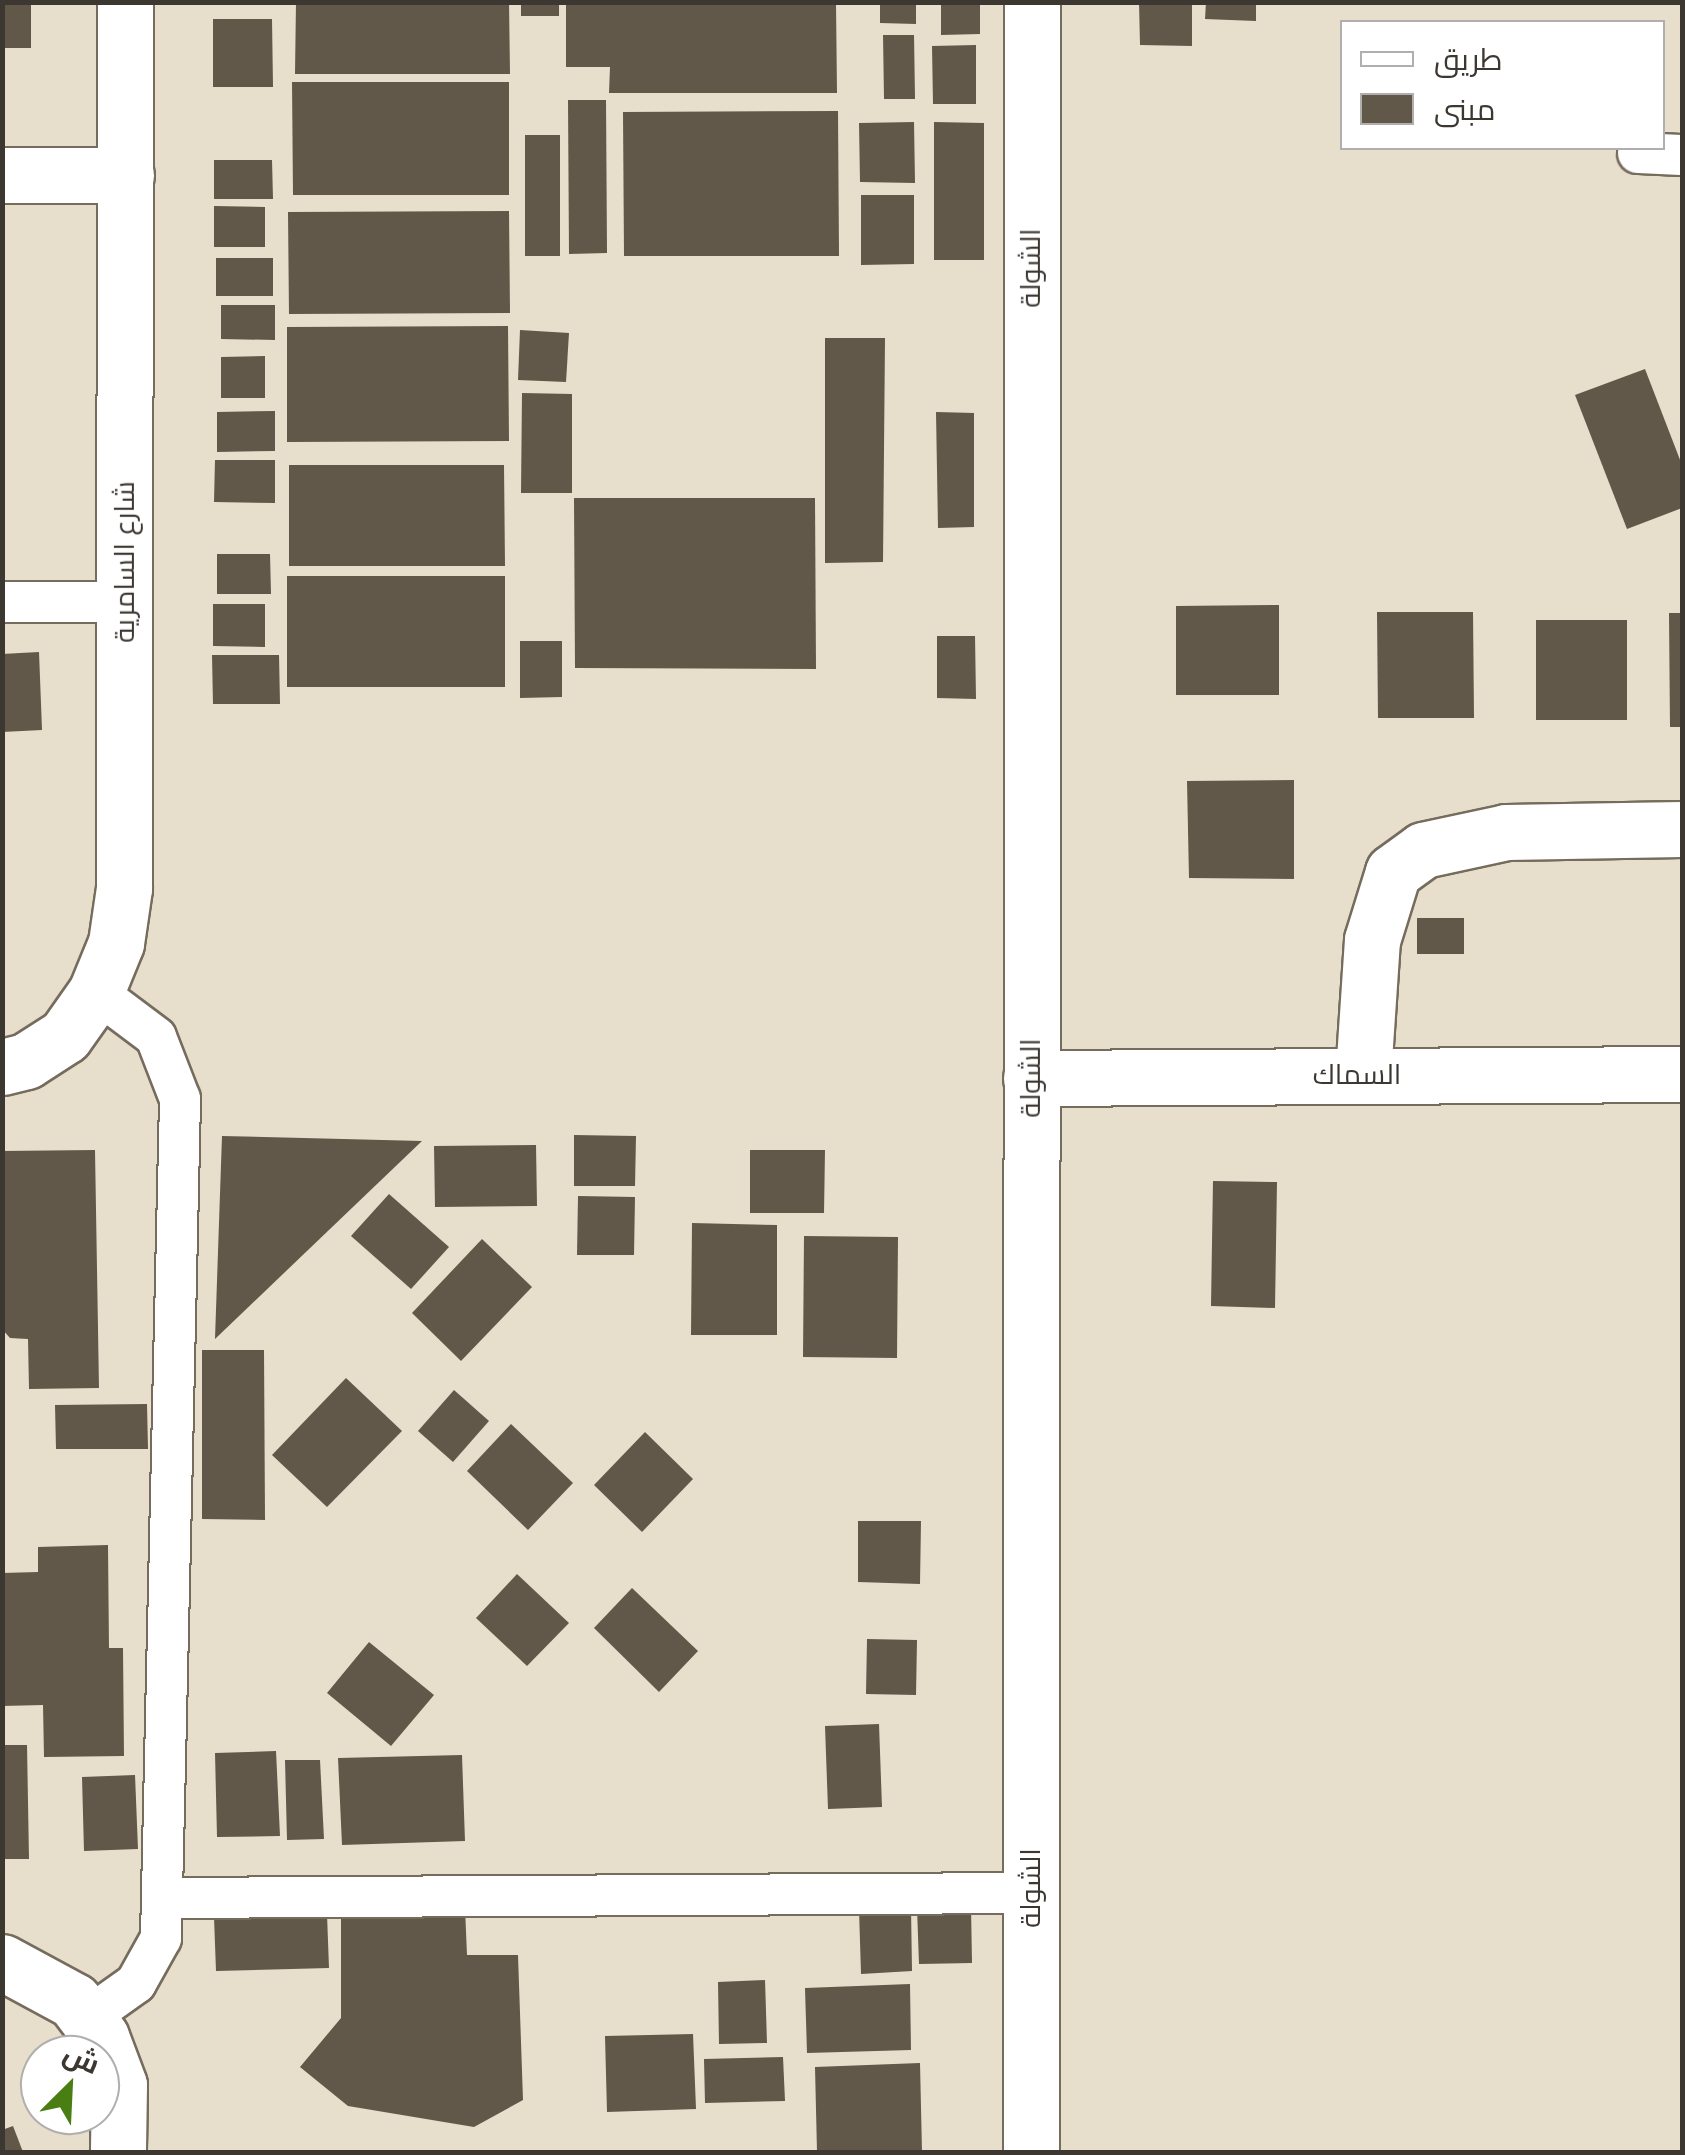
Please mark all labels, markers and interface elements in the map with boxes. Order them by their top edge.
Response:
legend [1340,20,1665,150]
text: طريق [1434,38,1503,81]
text: مبنى [1434,88,1495,131]
street label: الشولة [1014,228,1048,308]
street label: شارع السامرية [108,481,142,643]
street label: الشولة [1014,1038,1048,1118]
street label: السماك [1313,1058,1401,1092]
street label: الشولة [1014,1848,1048,1928]
text: ش [57,2034,106,2084]
north arrow [20,2035,120,2135]

